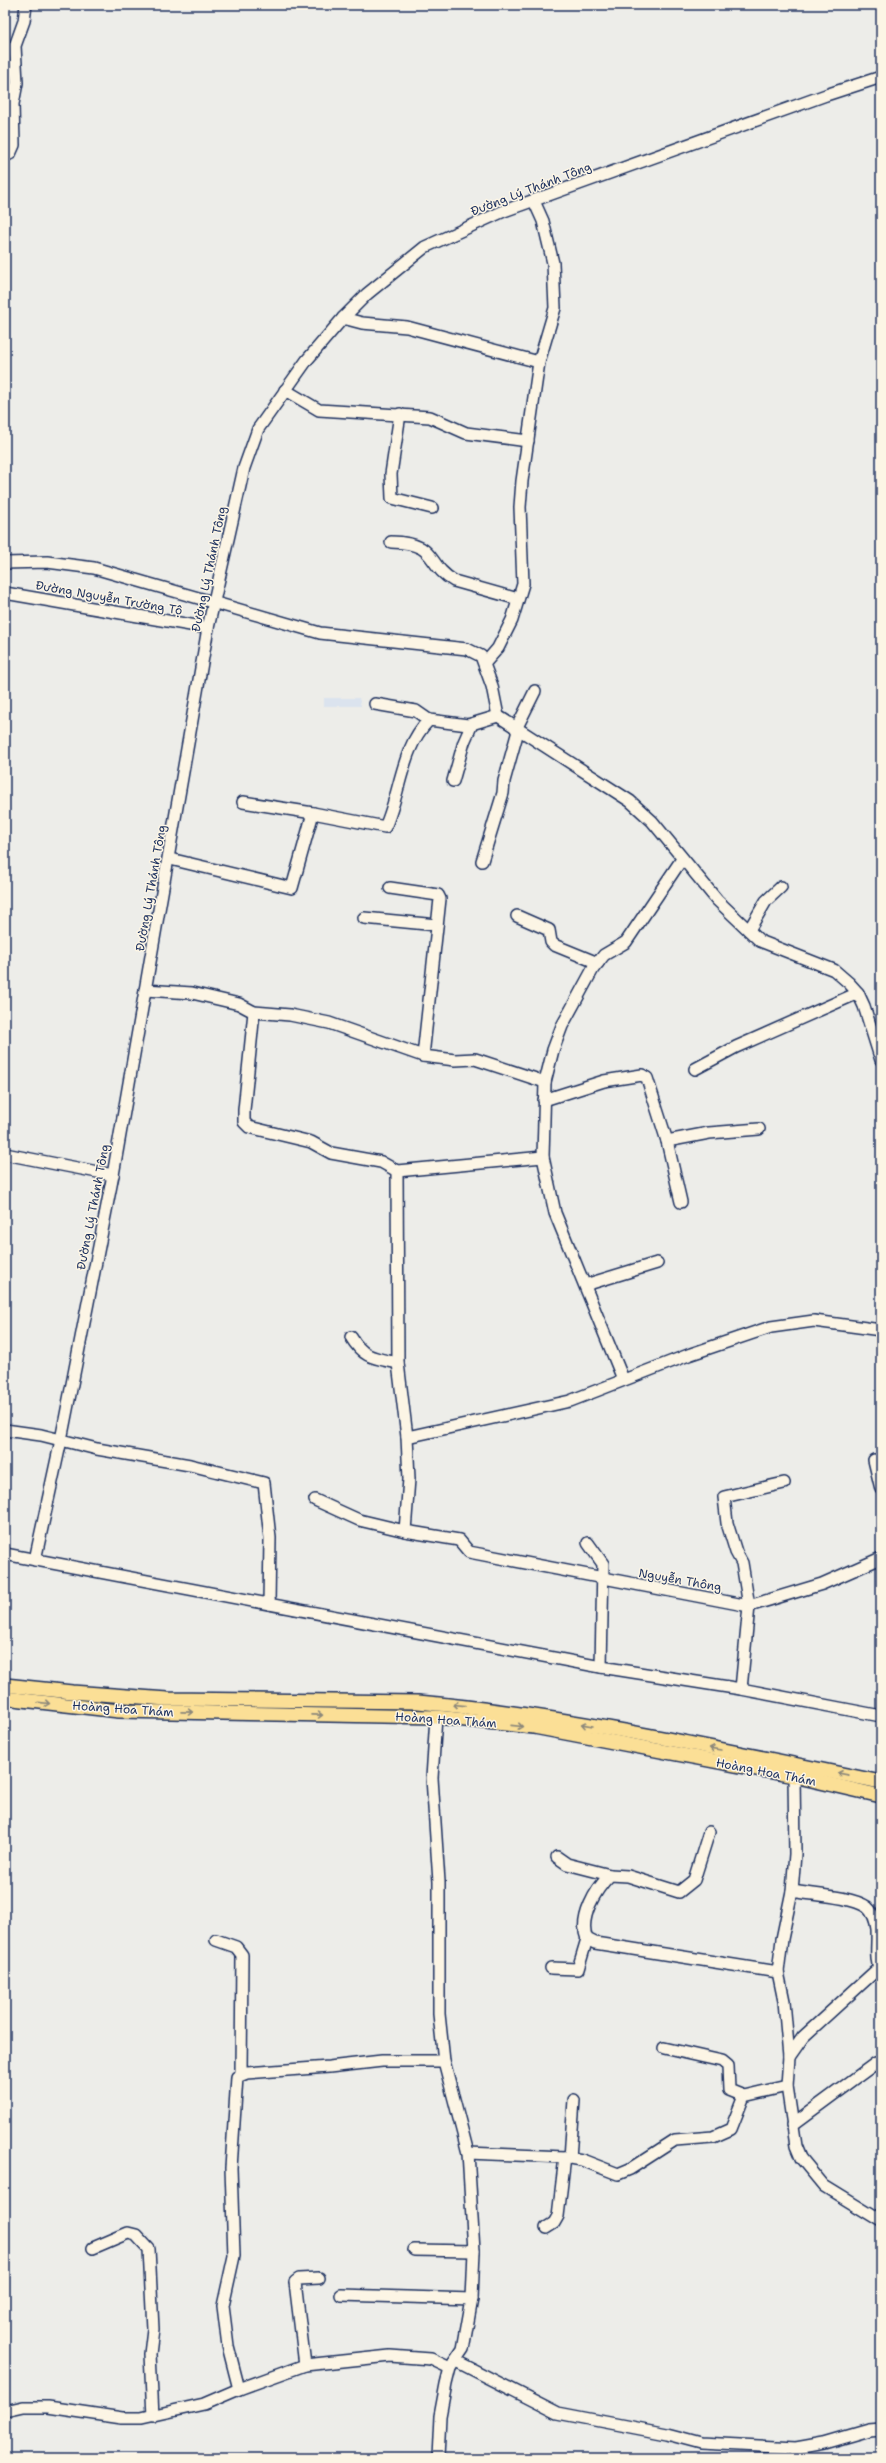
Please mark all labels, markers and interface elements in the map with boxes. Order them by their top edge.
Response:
street label: Đường Lý Thánh Tông [468,159,594,219]
street label: Đường Lý Thánh Tông [188,505,230,633]
street label: Đường Nguyễn Trường Tộ [34,577,184,619]
street label: Đường Lý Thánh Tông [132,824,170,952]
street label: Đường Lý Thánh Tông [73,1143,113,1271]
street label: Nguyễn Thông [637,1565,723,1595]
street label: Hoàng Hoa Thám [72,1697,174,1721]
one-way arrow [37,1699,50,1706]
one-way arrow [453,1702,466,1709]
one-way arrow [180,1708,193,1716]
street label: Hoàng Hoa Thám [395,1708,497,1732]
one-way arrow [310,1711,323,1718]
one-way arrow [581,1721,594,1729]
one-way arrow [510,1722,523,1729]
one-way arrow [709,1744,722,1752]
street label: Hoàng Hoa Thám [715,1754,817,1790]
one-way arrow [837,1770,850,1778]

